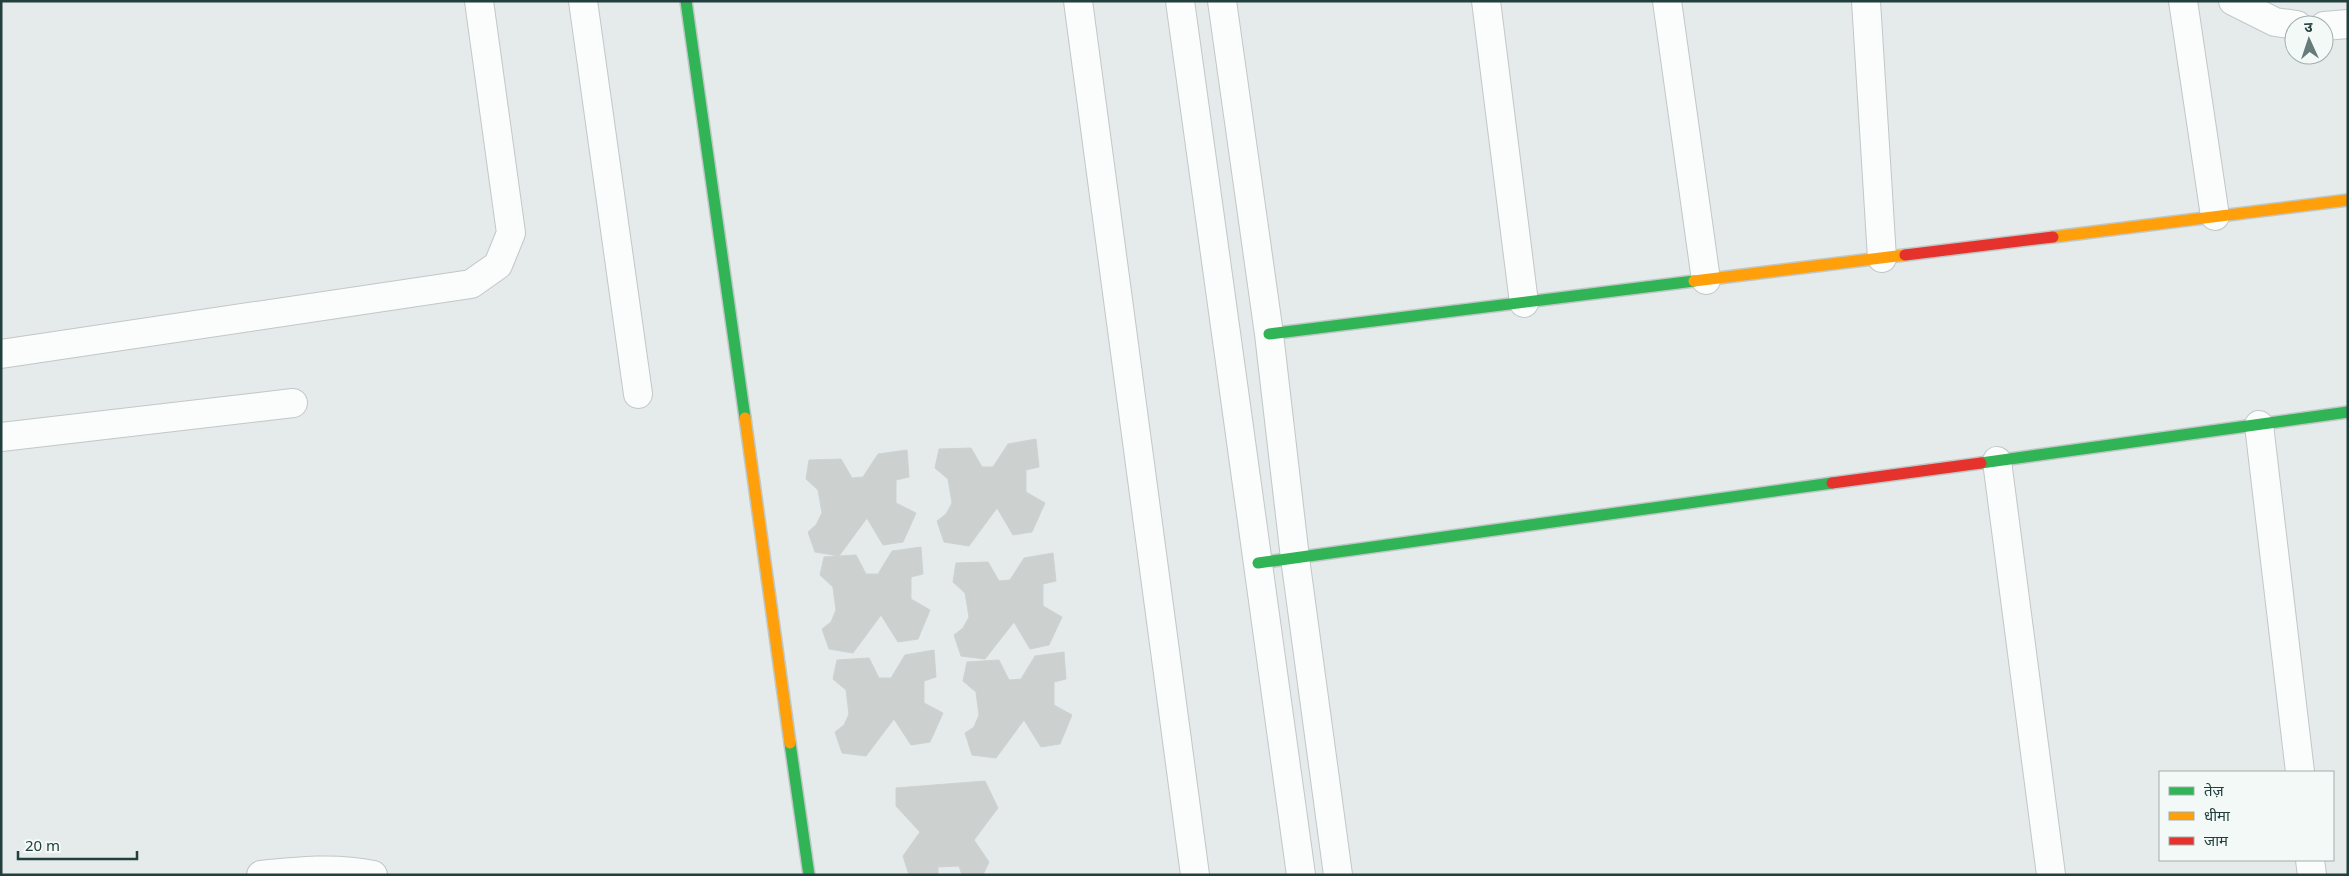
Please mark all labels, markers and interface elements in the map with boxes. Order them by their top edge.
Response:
north arrow [2284,15,2334,65]
text: उ [2304,17,2314,36]
legend [2159,771,2334,861]
text: तेज़ [2204,780,2225,800]
text: धीमा [2204,805,2231,825]
scale bar [18,828,136,860]
text: जाम [2204,830,2229,850]
text: 20 m [25,835,60,855]

